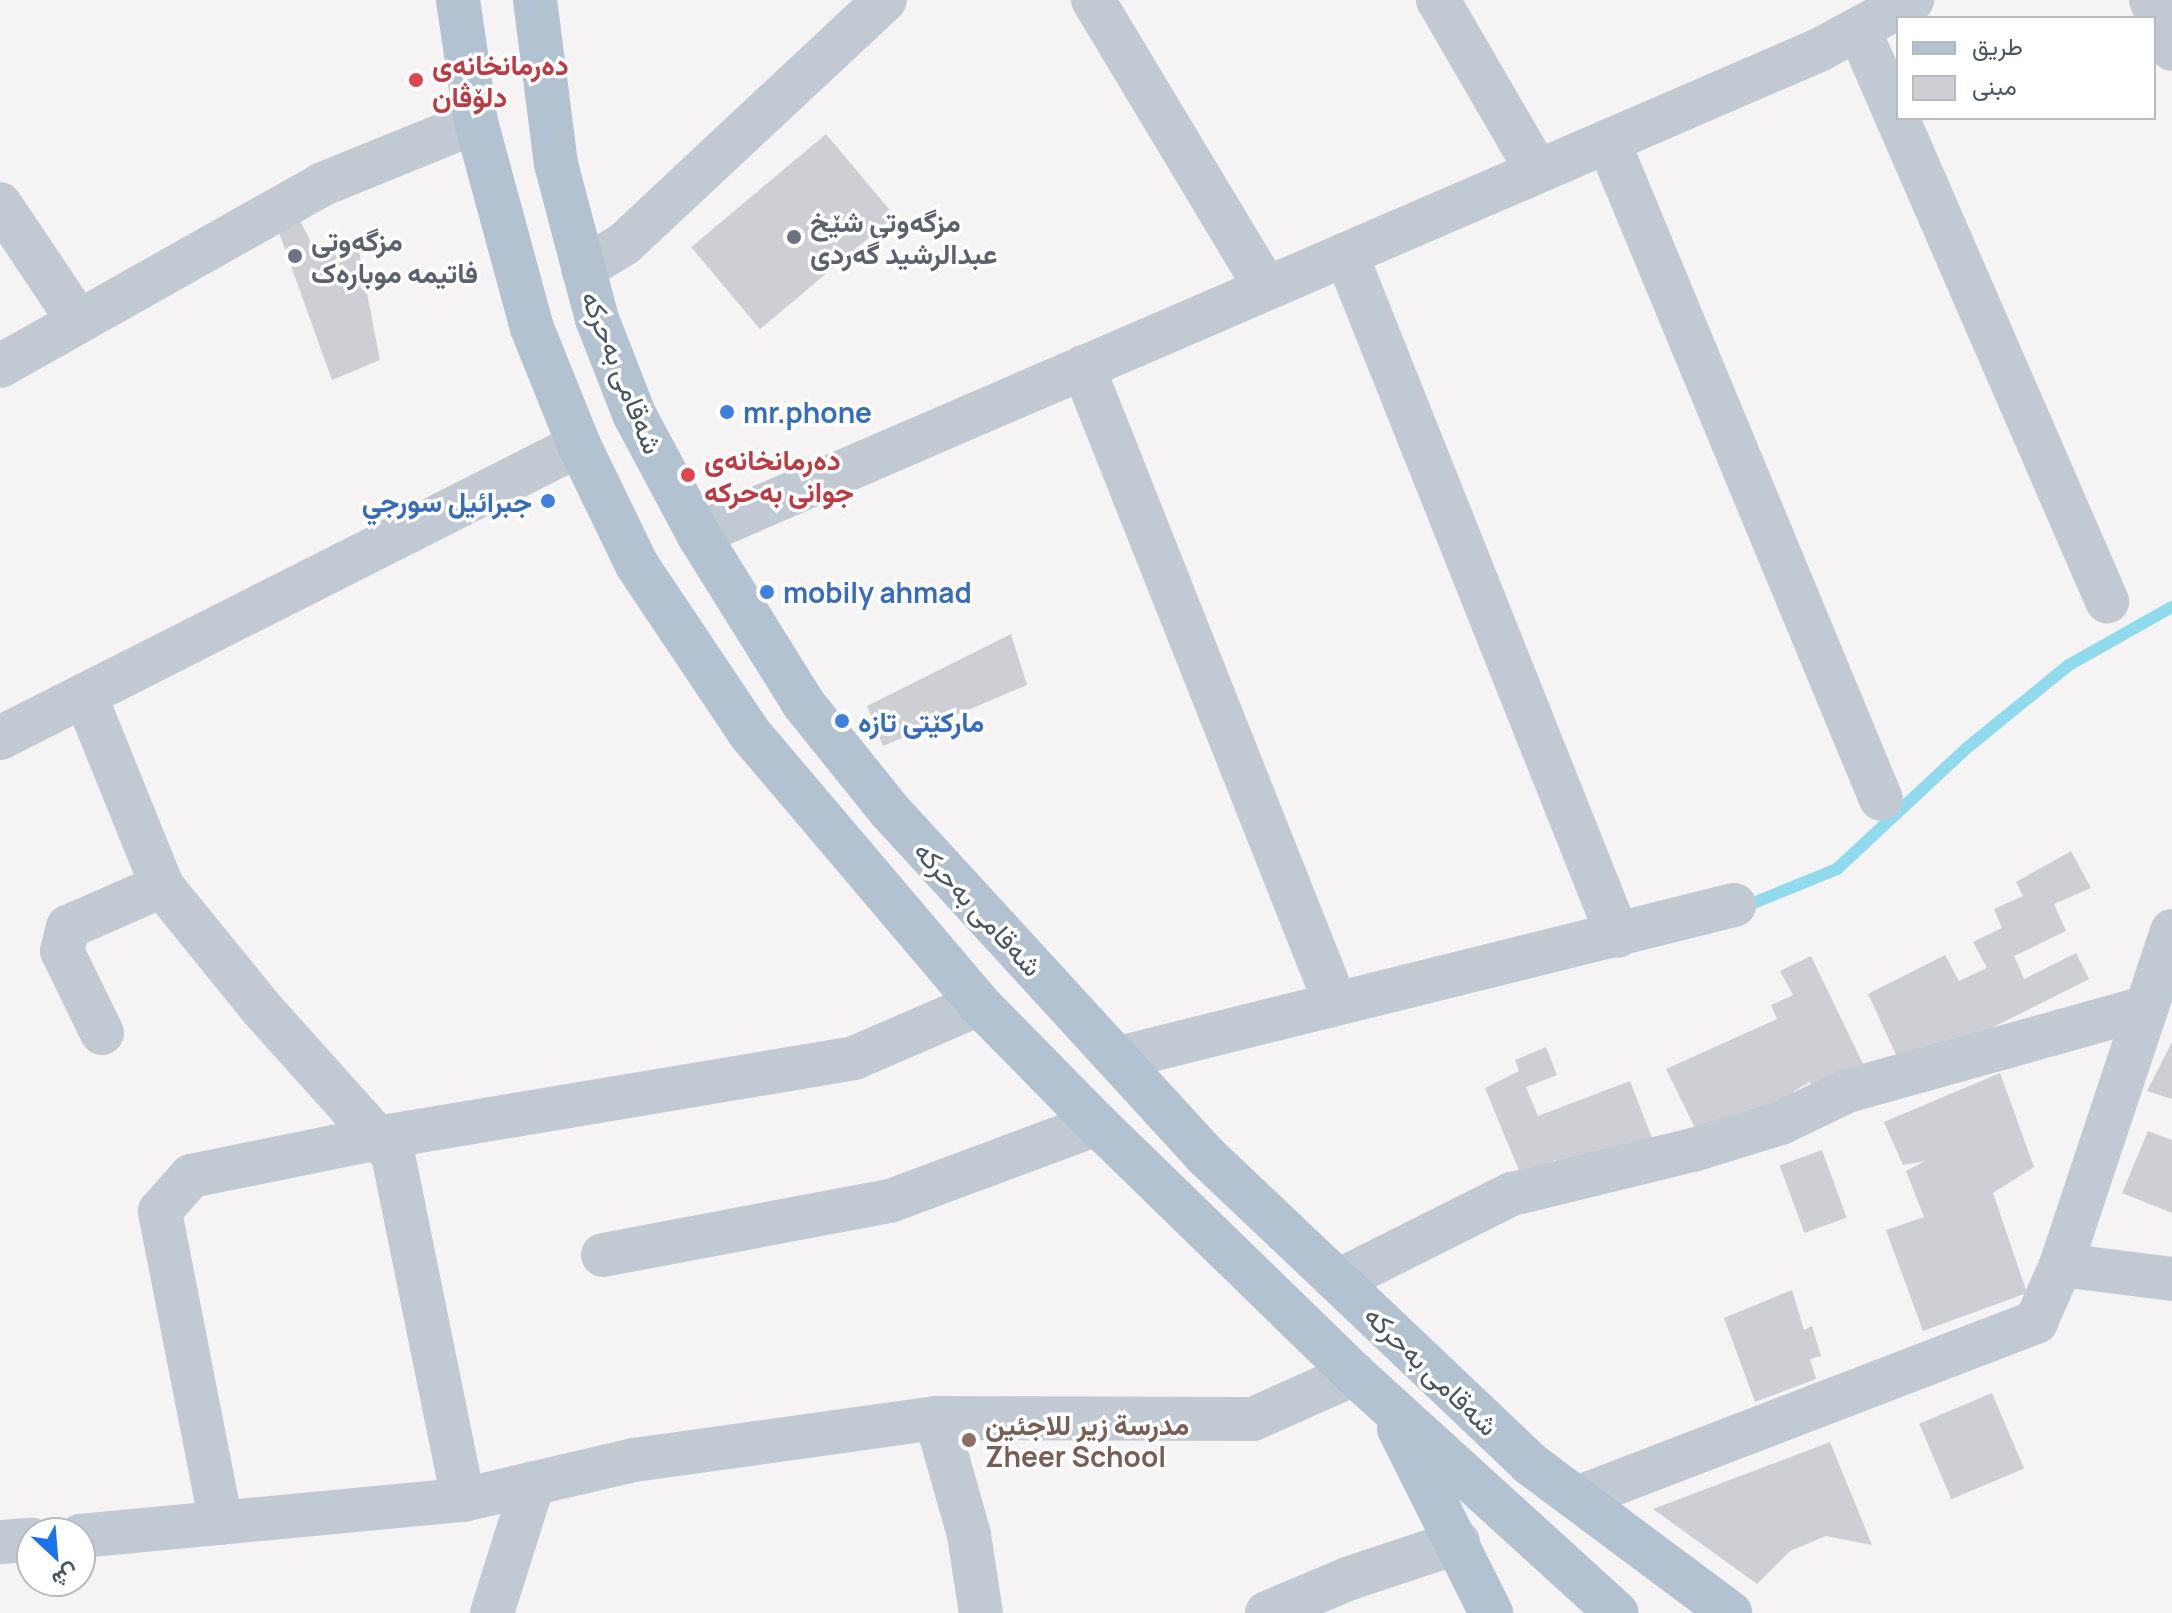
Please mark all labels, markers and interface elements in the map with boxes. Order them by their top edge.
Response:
legend [1896,16,2156,120]
text: طريق [1972,29,2023,62]
place label: دەرمانخانەی دلۆڤان [432,47,569,113]
text: مبنى [1972,69,2017,102]
marker: دەرمانخانەی دلۆڤان [407,71,425,89]
place label: مزگەوتی شێخ عبدالرشید گەردی [810,204,997,270]
place label: مزگەوتی فاتیمە موبارەک [311,223,478,289]
marker: مزگەوتی شێخ عبدالرشید گەردی [785,228,803,246]
marker: مزگەوتی فاتیمە موبارەک [286,247,304,265]
street label: شەقامی بەحرکە [575,286,671,458]
place label: mr.phone [743,395,872,429]
marker: mr.phone [718,403,736,421]
place label: دەرمانخانەی جوانی بەحرکە [704,442,854,508]
marker: دەرمانخانەی جوانی بەحرکە [679,466,697,484]
place label: جبرائيل سورجي [362,484,532,518]
marker: جبرائيل سورجي [539,492,557,510]
place label: mobily ahmad [783,575,972,609]
marker: mobily ahmad [758,583,776,601]
place label: مارکێتی تازە [858,704,984,738]
marker: مارکێتی تازە [833,712,851,730]
street label: شەقامی بەحرکە [908,833,1050,983]
street label: شەقامی بەحرکە [1358,1298,1506,1442]
place label: مدرسة زير للاجئين Zheer School [985,1407,1189,1473]
marker: مدرسة زير للاجئين Zheer School [960,1431,978,1449]
north arrow [16,1517,96,1597]
text: ش [47,1557,84,1596]

